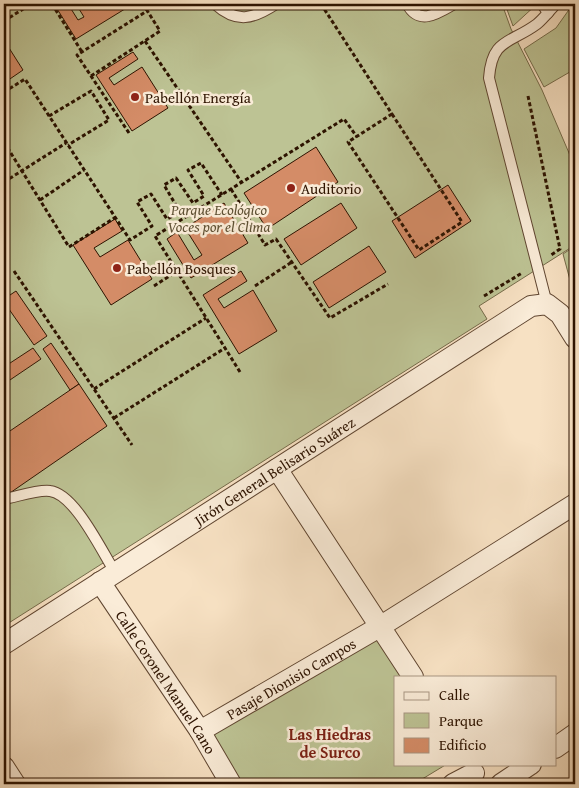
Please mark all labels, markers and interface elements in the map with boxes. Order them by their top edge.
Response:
place label: Pabellón Energía [145,87,251,108]
marker: Pabellón Energía [129,91,141,103]
place label: Auditorio [301,178,362,199]
marker: Auditorio [285,182,297,194]
park label: Parque Ecológico Voces por el Clima [167,199,271,237]
place label: Pabellón Bosques [127,258,236,279]
marker: Pabellón Bosques [111,262,123,274]
street label: Jirón General Belisario Suárez [188,411,359,531]
street label: Calle Coronel Manuel Cano [111,606,222,758]
street label: Pasaje Dionisio Campos [222,632,360,724]
legend [394,676,556,766]
text: Calle [439,684,470,705]
text: Parque [439,710,483,731]
district label: Las Hiedras de Surco [289,722,371,764]
text: Edificio [439,734,487,755]

